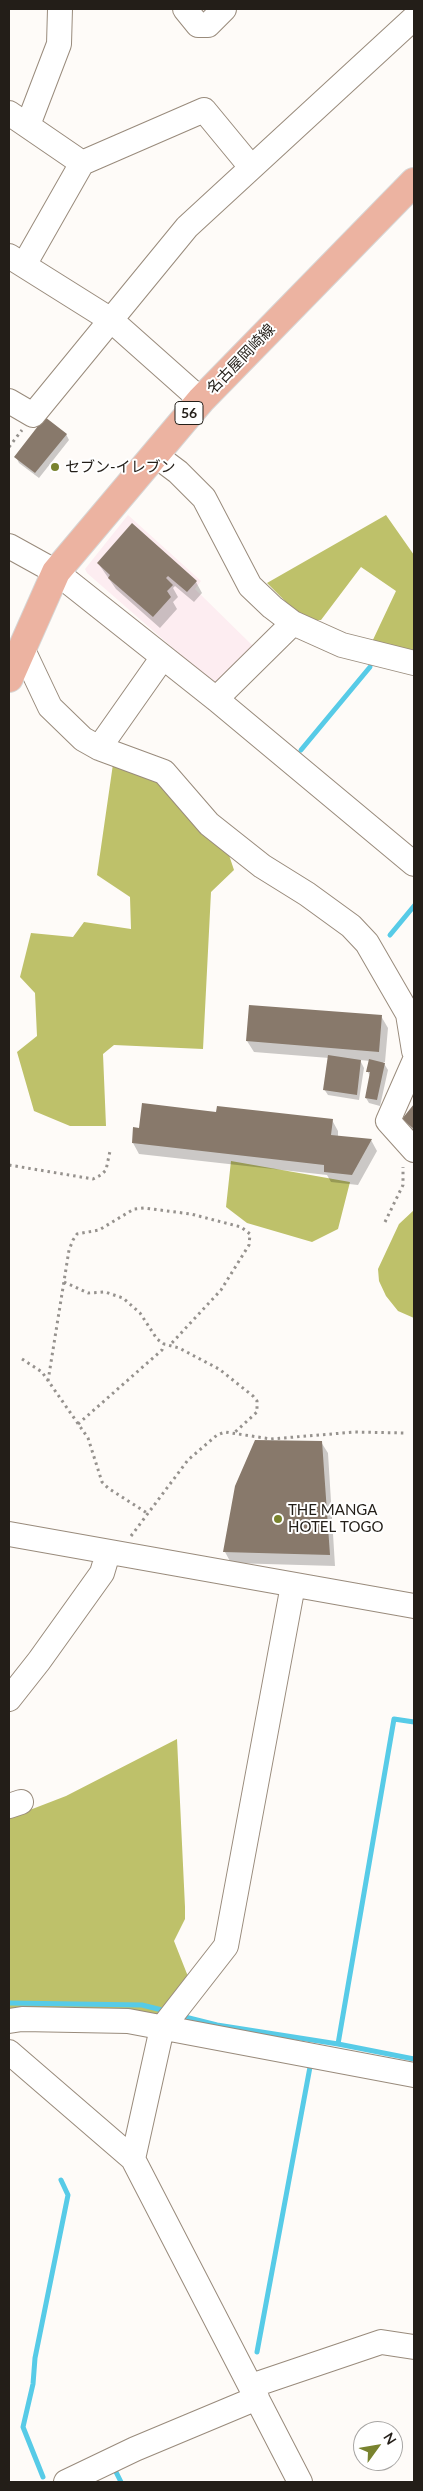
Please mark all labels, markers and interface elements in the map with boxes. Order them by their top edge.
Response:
street label: 名古屋岡崎線 [203,320,279,398]
road number: 56 [175,402,203,424]
place label: セブン-イレブン [65,458,176,476]
marker: セブン-イレブン [49,461,61,473]
place label: THE MANGA HOTEL TOGO [288,1501,383,1536]
marker: THE MANGA HOTEL TOGO [272,1513,284,1525]
north arrow [353,2421,403,2471]
text: N [380,2429,400,2447]

